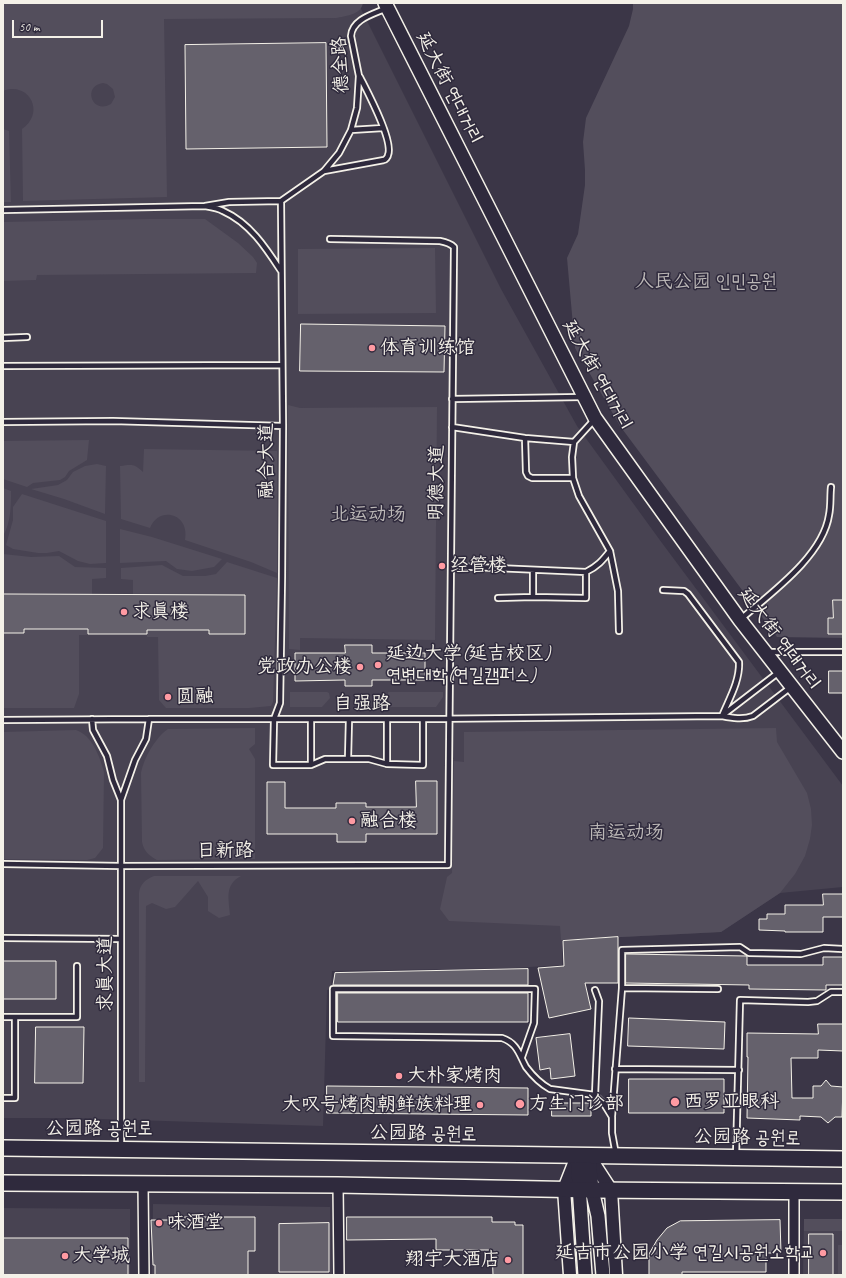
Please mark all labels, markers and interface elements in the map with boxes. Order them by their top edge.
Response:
scale bar [14,12,105,38]
text: 50 m [19,19,39,35]
street label: 延大街 연대거리 [411,28,487,148]
street label: 德全路 [328,36,354,94]
park label: 人民公园 인민공원 [635,271,777,293]
street label: 延大街 연대거리 [557,316,637,434]
place label: 体育训练馆 [380,337,475,359]
marker: 体育训练馆 [367,343,377,353]
street label: 融合大道 [256,423,278,499]
street label: 明德大道 [425,445,449,521]
park label: 北运动场 [330,504,406,526]
place label: 经管楼 [450,555,507,577]
marker: 经管楼 [437,561,447,571]
street label: 延大街 연대거리 [733,583,825,695]
place label: 求真楼 [132,601,189,623]
marker: 求真楼 [119,607,129,617]
place label: 延边大学(延吉校区) 연변대학(연길캠퍼스) [386,643,551,687]
place label: 党政办公楼 [257,656,352,678]
marker: 延边大学(延吉校区) 연변대학(연길캠퍼스) [373,660,383,670]
marker: 党政办公楼 [355,662,365,672]
place label: 圆融 [176,686,214,708]
marker: 圆融 [163,692,173,702]
street label: 自强路 [334,693,390,715]
place label: 融合楼 [360,810,417,832]
marker: 融合楼 [347,816,357,826]
park label: 南运动场 [588,822,664,844]
street label: 日新路 [197,840,253,862]
street label: 求真大道 [95,936,117,1012]
place label: 大朴家烤肉 [407,1065,502,1087]
marker: 大朴家烤肉 [394,1071,404,1081]
place label: 西罗亚眼科 [684,1091,779,1113]
place label: 方生门诊部 [529,1093,624,1115]
place label: 大叹号烤肉朝鲜族料理 [282,1094,472,1116]
marker: 西罗亚眼科 [669,1096,681,1108]
marker: 方生门诊部 [514,1098,526,1110]
marker: 大叹号烤肉朝鲜族料理 [475,1100,485,1110]
street label: 公园路 공원로 [45,1118,153,1140]
street label: 公园路 공원로 [369,1122,477,1146]
street label: 公园路 공원로 [693,1126,801,1150]
place label: 味酒堂 [167,1212,224,1234]
marker: 味酒堂 [154,1218,164,1228]
place label: 延吉市公园小学 연길시공원소학교 [555,1242,815,1264]
place label: 大学城 [73,1245,130,1267]
marker: 延吉市公园小学 연길시공원소학교 [818,1248,828,1258]
place label: 翔宇大酒店 [405,1249,500,1271]
marker: 大学城 [60,1251,70,1261]
marker: 翔宇大酒店 [503,1255,513,1265]

